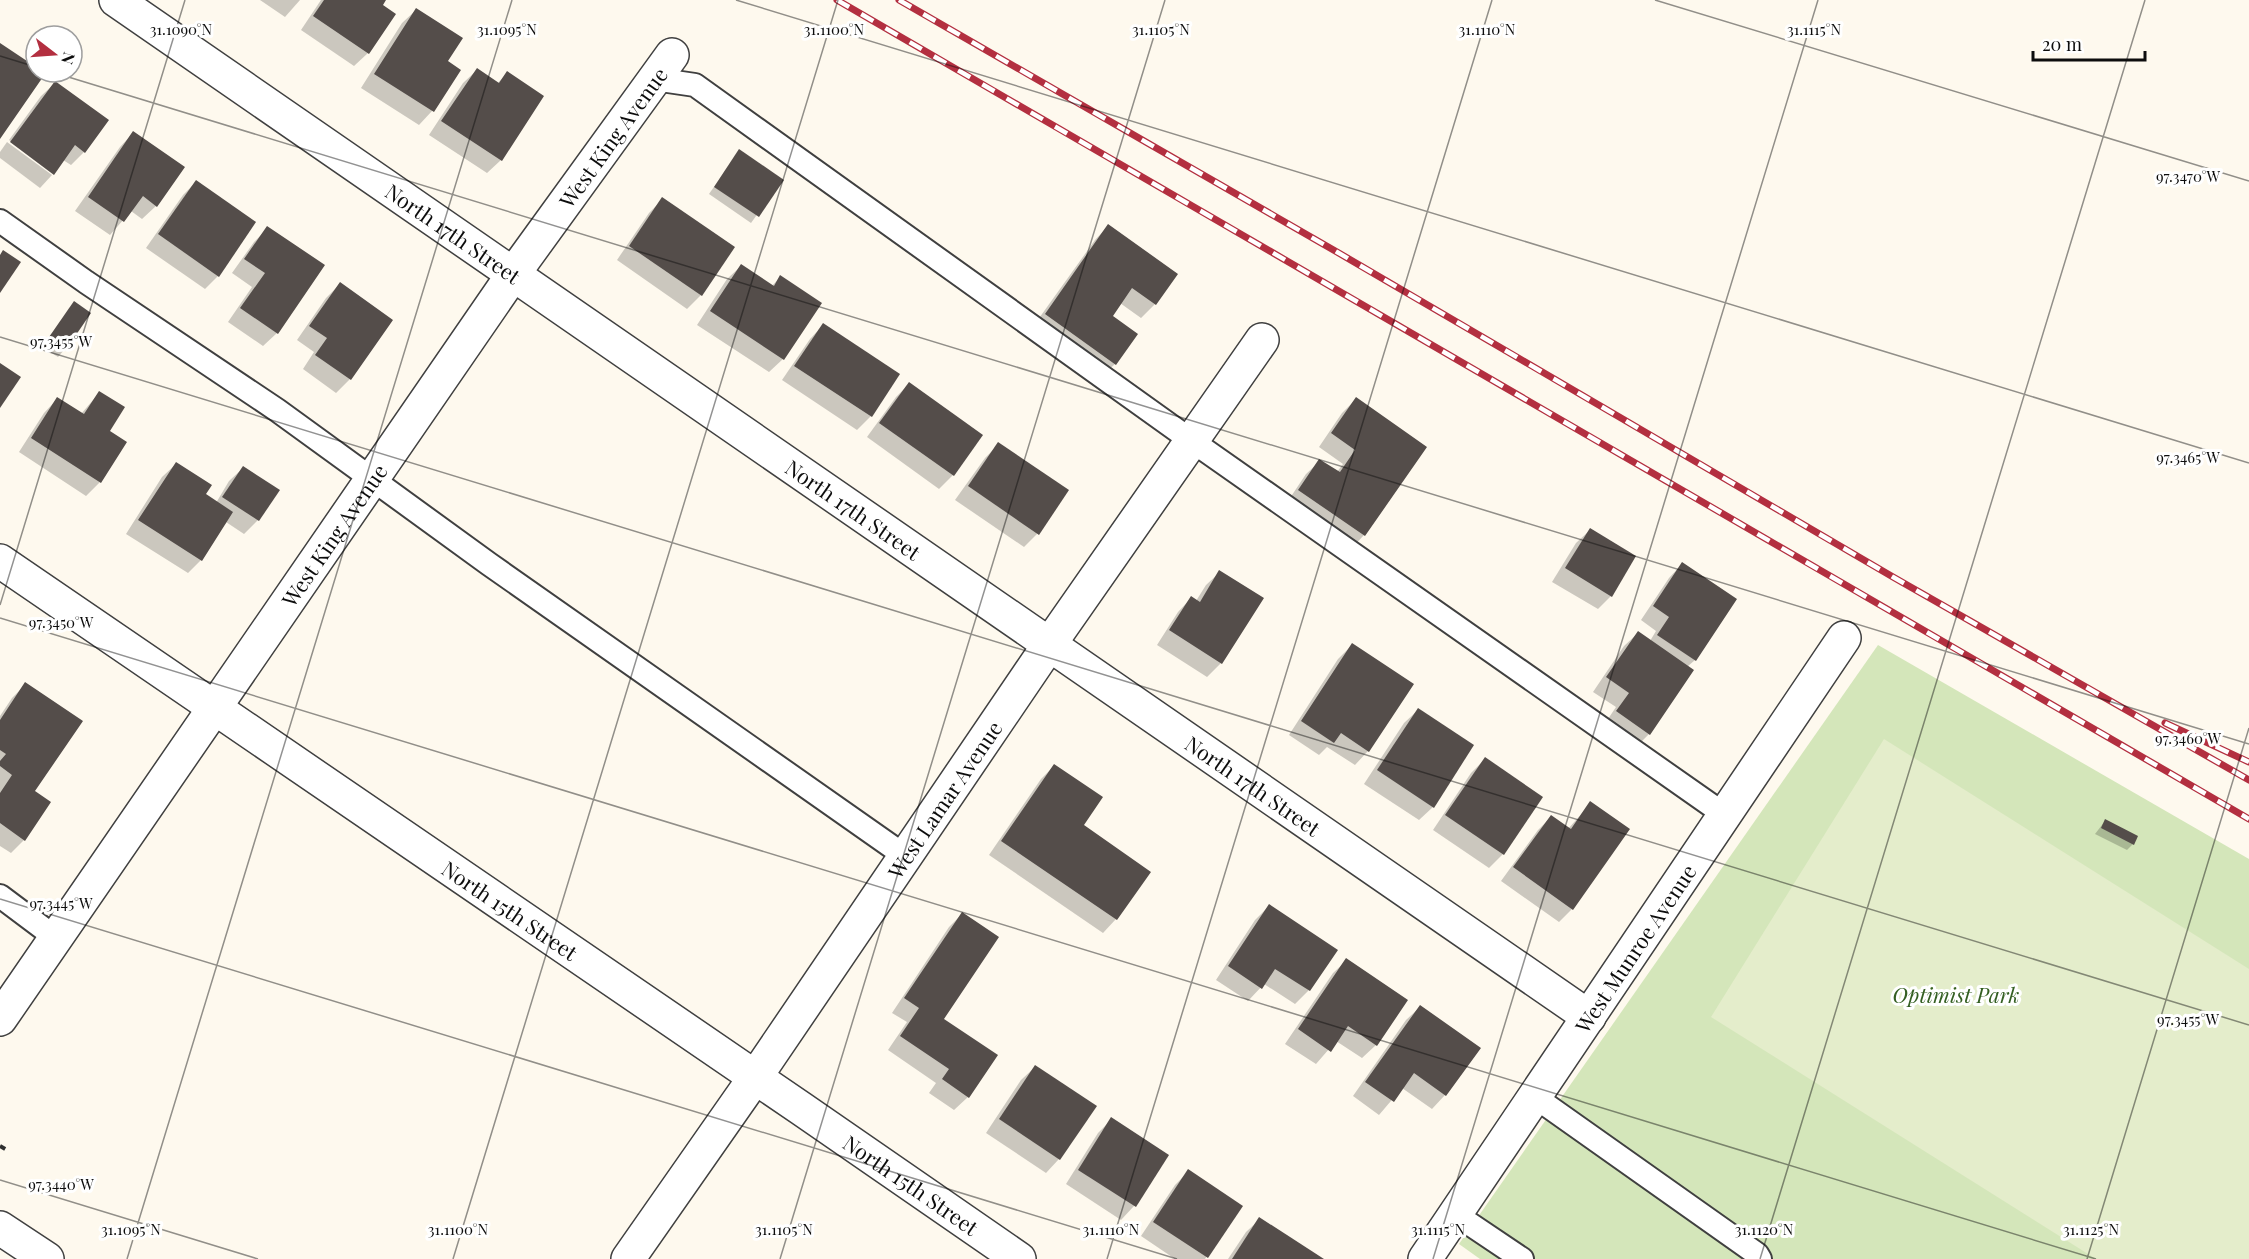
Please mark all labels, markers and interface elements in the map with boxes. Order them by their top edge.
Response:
text: 31.1090°N [150,19,213,39]
text: 31.1095°N [477,19,537,39]
text: 31.1100°N [804,19,865,39]
text: 31.1105°N [1132,19,1190,39]
text: 31.1110°N [1459,19,1516,39]
text: 31.1115°N [1787,19,1842,39]
north arrow [24,24,84,84]
scale bar [2033,24,2146,62]
text: 20 m [2042,32,2082,56]
text: N [57,50,81,68]
street label: West King Avenue [552,61,673,214]
text: 97.3470°W [2156,166,2220,186]
street label: North 17th Street [380,177,527,290]
text: 97.3455°W [30,331,92,351]
text: 97.3465°W [2156,447,2220,467]
street label: North 17th Street [780,453,927,566]
street label: West King Avenue [274,458,393,612]
text: 97.3450°W [29,612,94,632]
street label: West Lamar Avenue [880,715,1008,884]
text: 97.3460°W [2155,728,2221,748]
street label: North 17th Street [1180,729,1327,842]
street label: North 15th Street [437,854,584,966]
street label: West Munroe Avenue [1567,858,1702,1039]
text: 97.3445°W [29,893,93,913]
park label: Optimist Park [1893,980,2020,1008]
text: 97.3455°W [2157,1009,2219,1029]
street label: North 15th Street [838,1128,985,1241]
text: 97.3440°W [28,1174,94,1194]
text: 31.1095°N [101,1219,161,1239]
text: 31.1100°N [428,1219,489,1239]
text: 31.1105°N [755,1219,813,1239]
text: 31.1110°N [1083,1219,1140,1239]
text: 31.1115°N [1411,1219,1466,1239]
text: 31.1120°N [1735,1219,1794,1239]
text: 31.1125°N [2063,1219,2119,1239]

